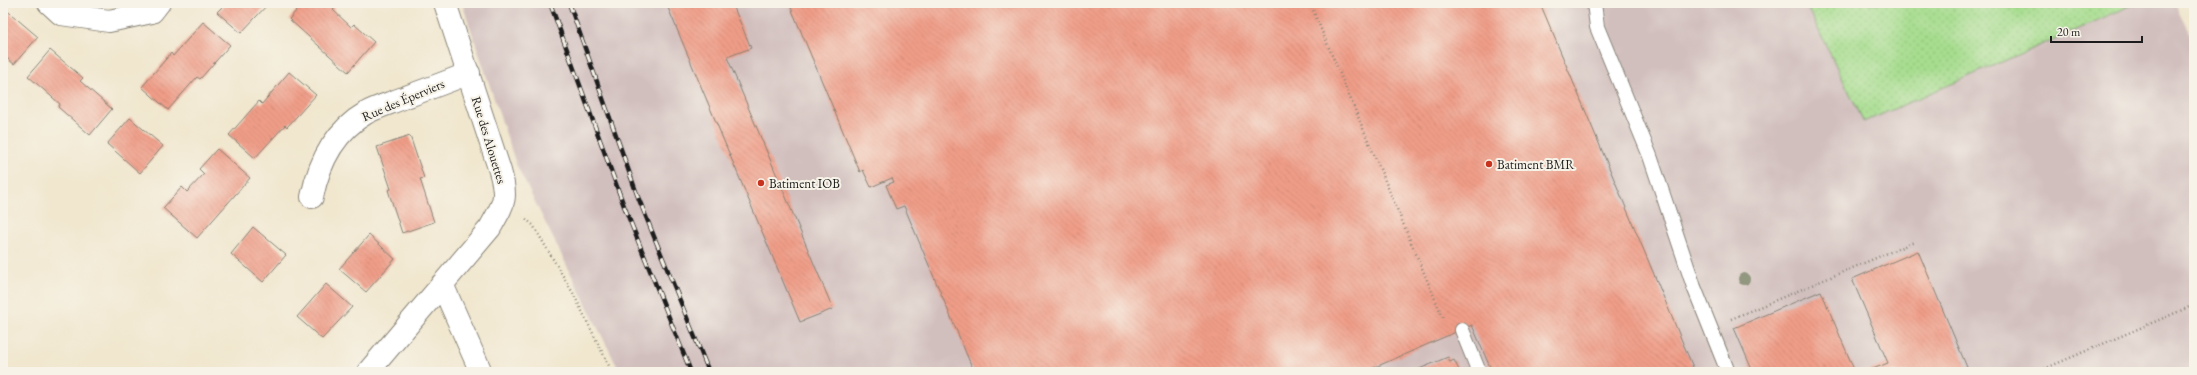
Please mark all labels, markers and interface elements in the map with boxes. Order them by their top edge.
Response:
scale bar [2051,18,2142,44]
text: 20 m [2057,24,2081,40]
street label: Rue des Éperviers [359,75,447,125]
street label: Rue des Alouettes [468,94,510,186]
place label: Batiment BMR [1497,156,1575,173]
marker: Batiment BMR [1484,159,1494,169]
place label: Batiment IOB [769,175,840,192]
marker: Batiment IOB [756,178,766,188]

